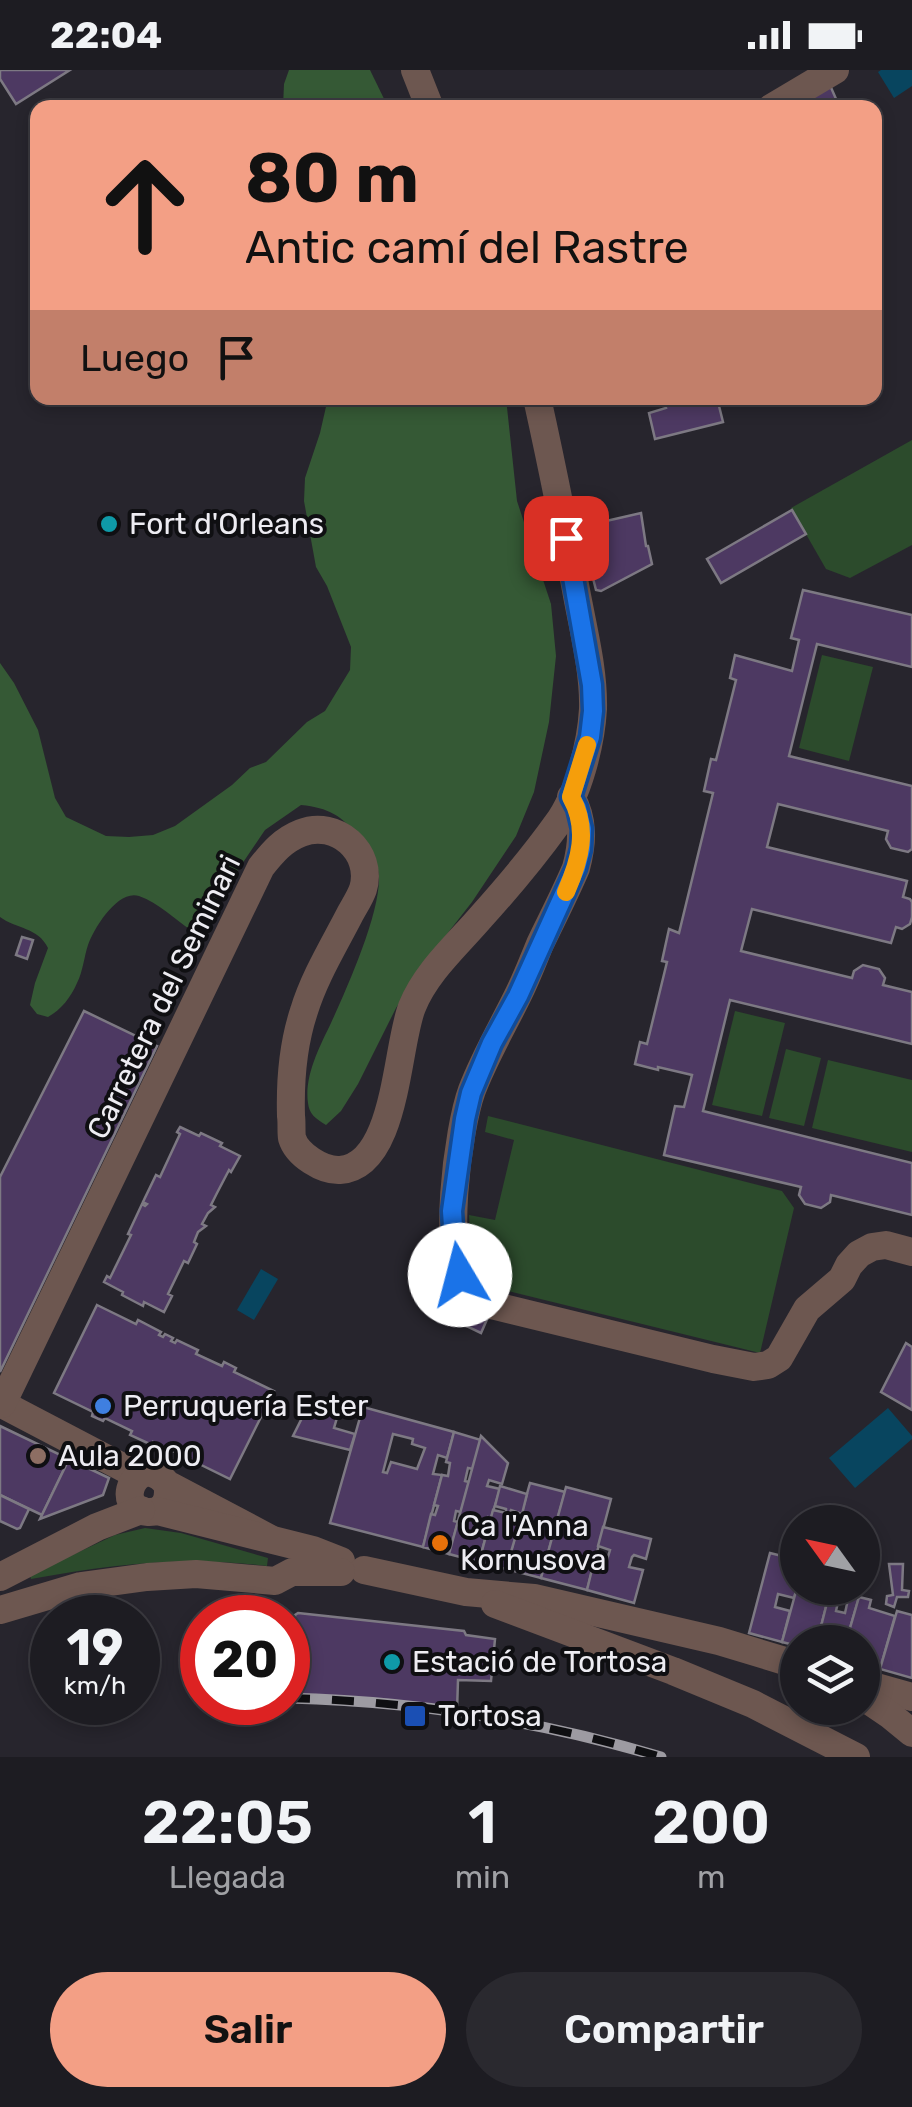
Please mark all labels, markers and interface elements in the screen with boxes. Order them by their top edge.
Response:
text: 22:04 [50,12,162,58]
text: 80 m [245,137,419,220]
icon: ahead [80,140,210,270]
text: Antic camí del Rastre [245,221,689,274]
icon: arrive [209,330,264,385]
text: Luego [80,335,189,381]
pin [524,496,609,581]
place label: Fort d'Orleans [129,506,324,542]
icon: arrive [539,511,594,566]
marker: Fort d'Orleans [98,513,120,535]
street label: Carretera del Seminari [80,849,248,1145]
position arrow [408,1223,512,1327]
place label: Perruquería Ester [123,1388,369,1424]
marker: Perruquería Ester [92,1395,114,1417]
place label: Aula 2000 [58,1438,202,1474]
marker: Aula 2000 [27,1445,49,1467]
north arrow [780,1505,880,1605]
map controls [780,1505,880,1725]
place label: Ca l'Anna Kornusova [460,1508,607,1578]
marker: Ca l'Anna Kornusova [429,1532,451,1554]
speed limit sign: 20 [180,1595,310,1725]
text: 19 [67,1618,123,1678]
button: layers [780,1625,880,1725]
place label: Estació de Tortosa [412,1644,667,1680]
marker: Estació de Tortosa [381,1651,403,1673]
text: km/h [64,1671,126,1700]
place label: Tortosa [438,1698,542,1734]
marker: Tortosa [402,1703,428,1729]
text: 22:05 [142,1787,313,1858]
text: 1 [468,1787,497,1858]
text: 200 [652,1787,770,1858]
text: Llegada [169,1858,286,1896]
text: min [455,1858,510,1896]
text: m [697,1858,725,1896]
button: Salir [50,1972,446,2087]
button: Compartir [466,1972,862,2087]

